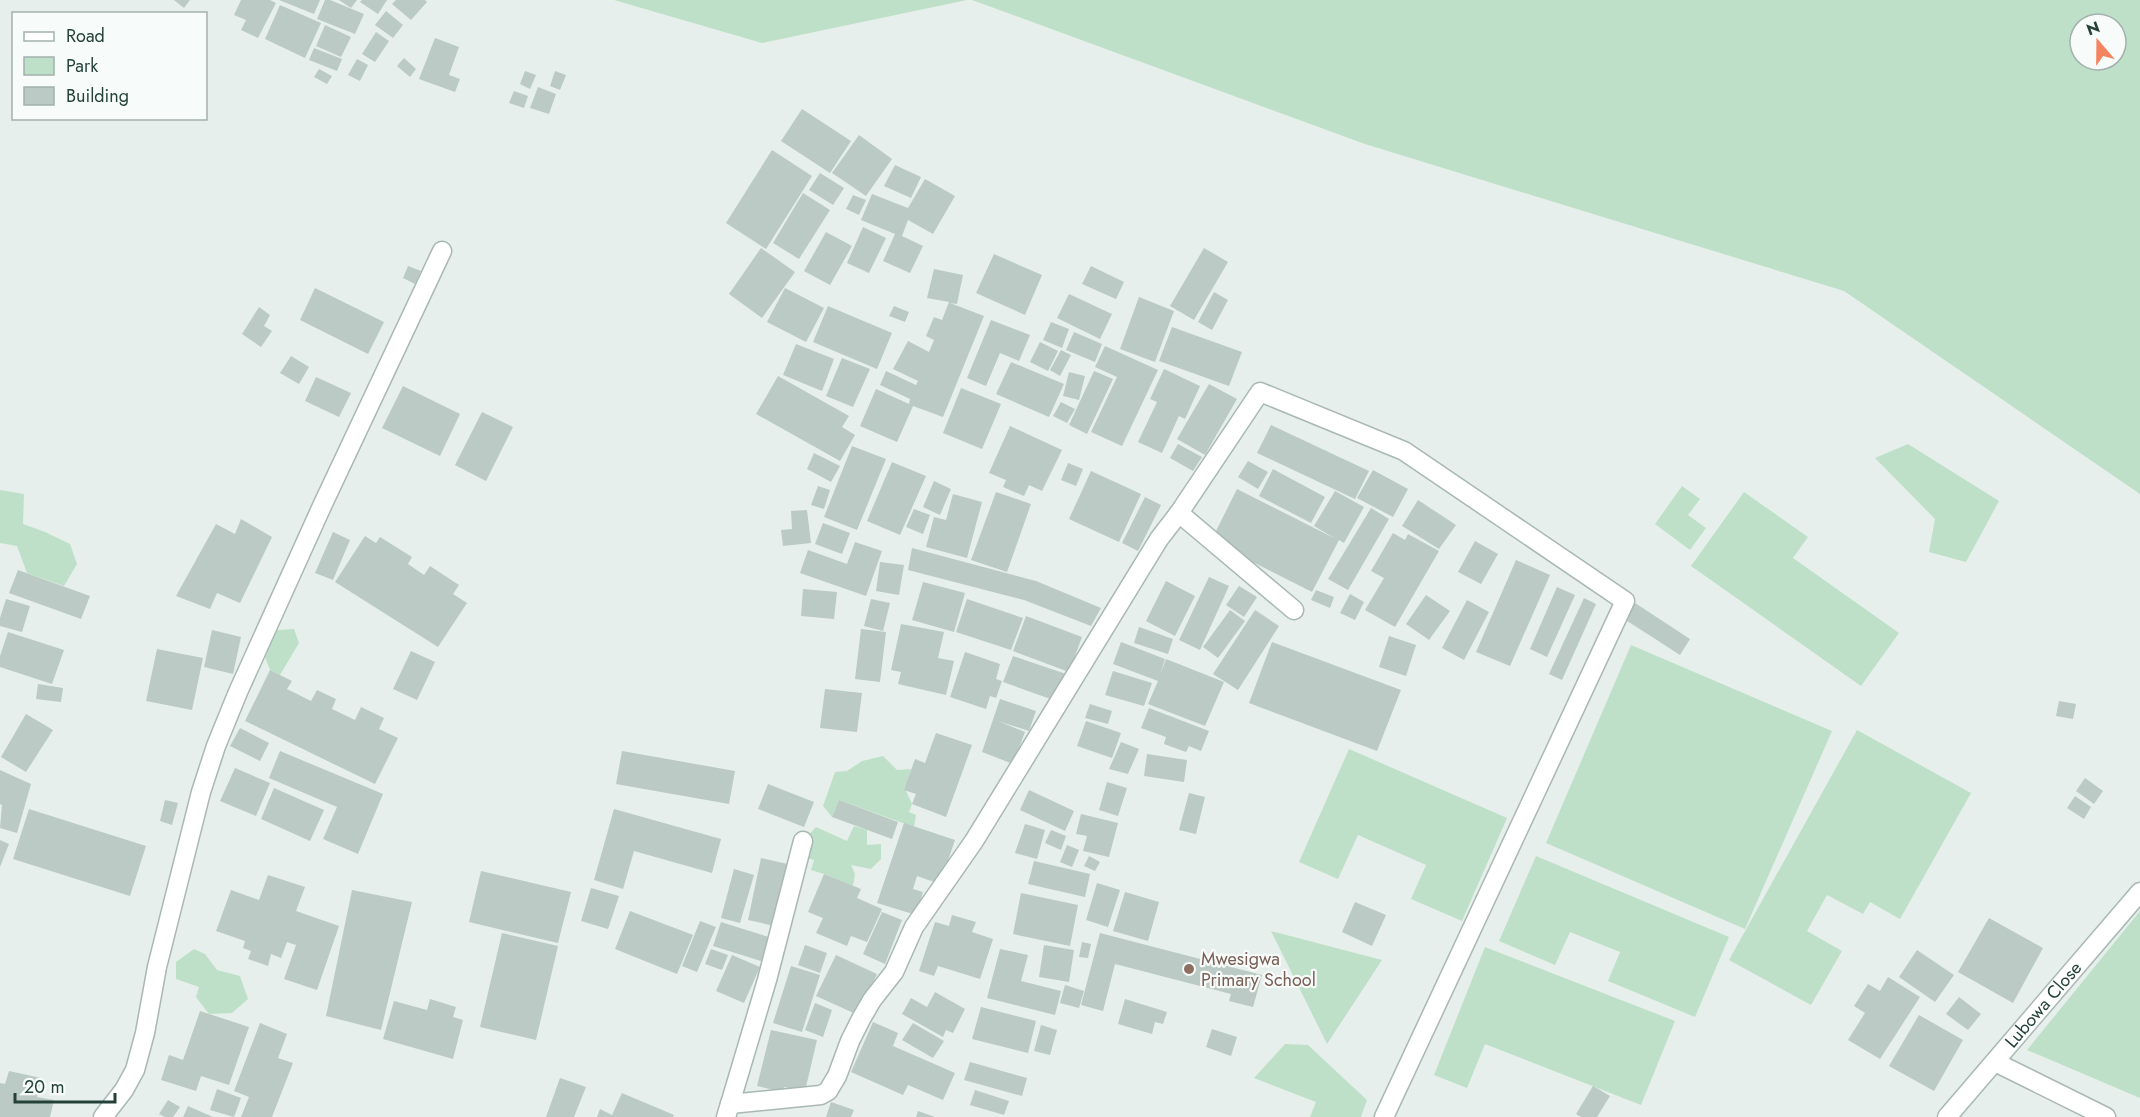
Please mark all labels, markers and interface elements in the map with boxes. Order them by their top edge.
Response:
legend [12,12,207,120]
north arrow [2068,12,2128,72]
text: N [2083,15,2103,41]
text: Road [66,23,105,49]
text: Park [66,53,98,79]
text: Building [66,83,129,109]
place label: Mwesigwa Primary School [1201,946,1316,993]
street label: Lubowa Close [1999,956,2088,1053]
marker: Mwesigwa Primary School [1182,962,1196,976]
scale bar [15,1066,116,1104]
text: 20 m [24,1074,64,1100]

